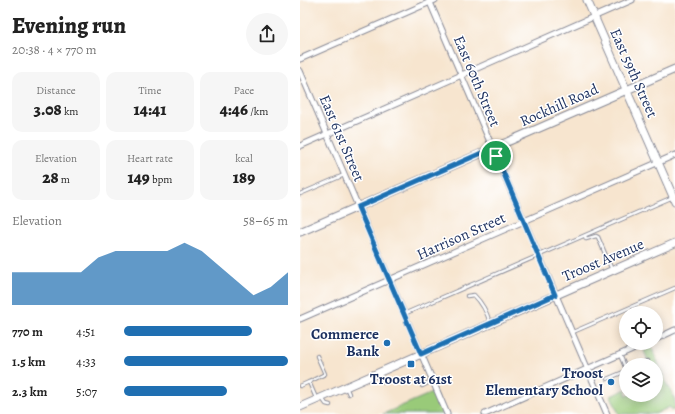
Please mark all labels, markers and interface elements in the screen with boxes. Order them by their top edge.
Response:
text: Evening run [12,11,126,41]
button: share [246,13,288,55]
street label: East 59th Street [605,25,663,121]
street label: East 60th Street [449,32,505,130]
text: 20:38 · 4 × 770 m [12,41,97,58]
street label: Rockhill Road [517,78,602,131]
text: Distance [36,83,76,98]
text: Time [139,83,161,98]
text: Pace [234,83,254,98]
street label: East 61st Street [315,92,369,184]
text: 3.08 [33,98,62,121]
text: 14:41 [134,98,166,121]
text: 4:46 [220,98,248,121]
text: km [62,104,79,119]
text: /km [248,104,268,119]
pin [479,139,513,173]
icon: arrive [485,145,507,167]
text: Elevation [35,151,77,166]
text: Heart rate [127,151,173,166]
text: kcal [235,151,253,166]
text: 28 [42,166,59,189]
text: 149 [127,166,150,189]
text: 189 [233,166,255,189]
text: m [59,172,70,187]
text: bpm [150,172,173,187]
street label: Harrison Street [413,207,509,265]
text: Elevation [12,212,62,229]
text: 58–65 m [243,212,288,229]
street label: Troost Avenue [559,234,647,286]
map controls [619,306,663,402]
button: locate [619,306,663,350]
text: 770 m [12,323,43,340]
text: 4:51 [76,323,95,340]
place label: Commerce Bank [311,324,379,361]
marker: Commerce Bank [382,338,392,348]
text: 1.5 km [12,353,46,370]
text: 4:33 [76,353,96,370]
button: layers [619,358,663,402]
marker: Troost at 61st [406,359,416,369]
place label: Troost Elementary School [485,363,603,400]
place label: Troost at 61st [370,369,452,389]
marker: Troost Elementary School [606,377,616,387]
text: 2.3 km [12,383,47,400]
text: 5:07 [76,383,97,400]

